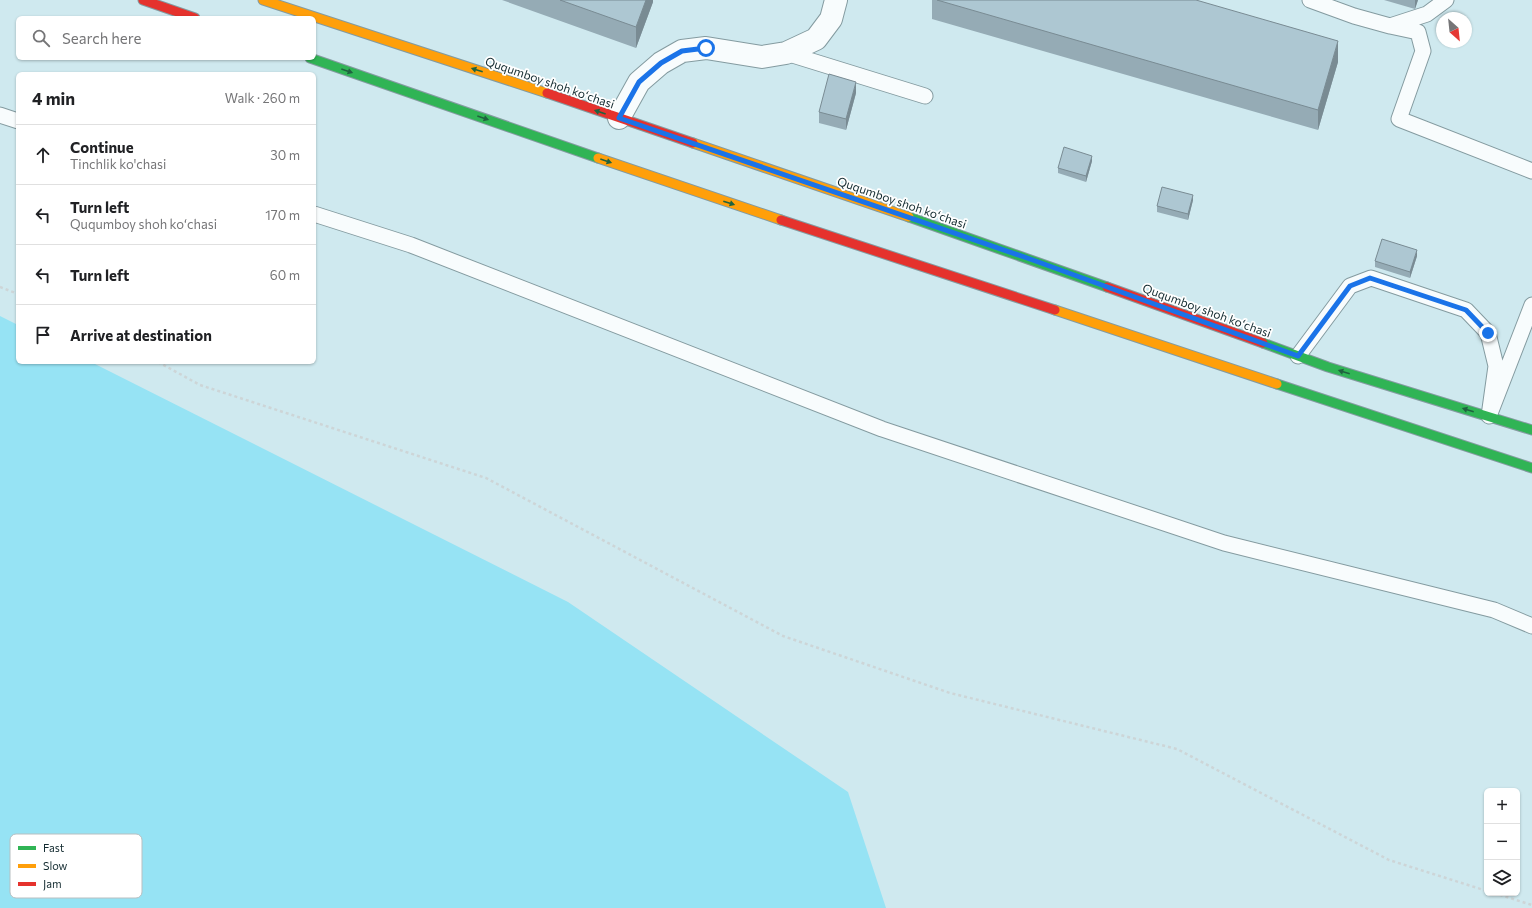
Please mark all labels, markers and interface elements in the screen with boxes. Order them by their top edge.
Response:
north arrow [1436,12,1472,48]
search box [16,16,316,60]
icon: search [30,27,52,49]
text: Search here [62,29,141,47]
route start [697,39,715,57]
street label: Ququmboy shoh koʻchasi [484,53,616,111]
one-way arrow [470,67,482,73]
one-way arrow [341,68,353,74]
text: 4 min [32,88,75,109]
text: Walk · 260 m [225,90,300,106]
one-way arrow [594,108,606,114]
one-way arrow [477,115,489,121]
text: Continue [70,138,134,156]
icon: ahead [32,144,54,166]
text: 30 m [270,147,300,163]
text: Tinchlik ko'chasi [70,156,166,172]
one-way arrow [600,158,612,164]
street label: Ququmboy shoh koʻchasi [836,173,968,231]
text: Turn left [70,198,129,216]
one-way arrow [723,200,735,206]
icon: left [32,204,54,226]
text: 170 m [265,207,300,223]
text: Ququmboy shoh koʻchasi [70,216,217,232]
icon: left [32,264,54,286]
text: Turn left [70,266,129,284]
text: 60 m [270,267,300,283]
street label: Ququmboy shoh koʻchasi [1141,280,1273,340]
icon: arrive [32,324,54,346]
route end [1479,324,1497,342]
text: Arrive at destination [70,326,212,344]
one-way arrow [1337,369,1349,375]
one-way arrow [1462,407,1474,413]
map controls [1484,788,1520,896]
button: + [1484,788,1520,824]
button: − [1484,824,1520,860]
legend [10,834,142,898]
text: Fast [43,841,65,854]
text: Slow [43,859,68,872]
button: layers [1484,860,1520,896]
text: Jam [43,877,62,891]

